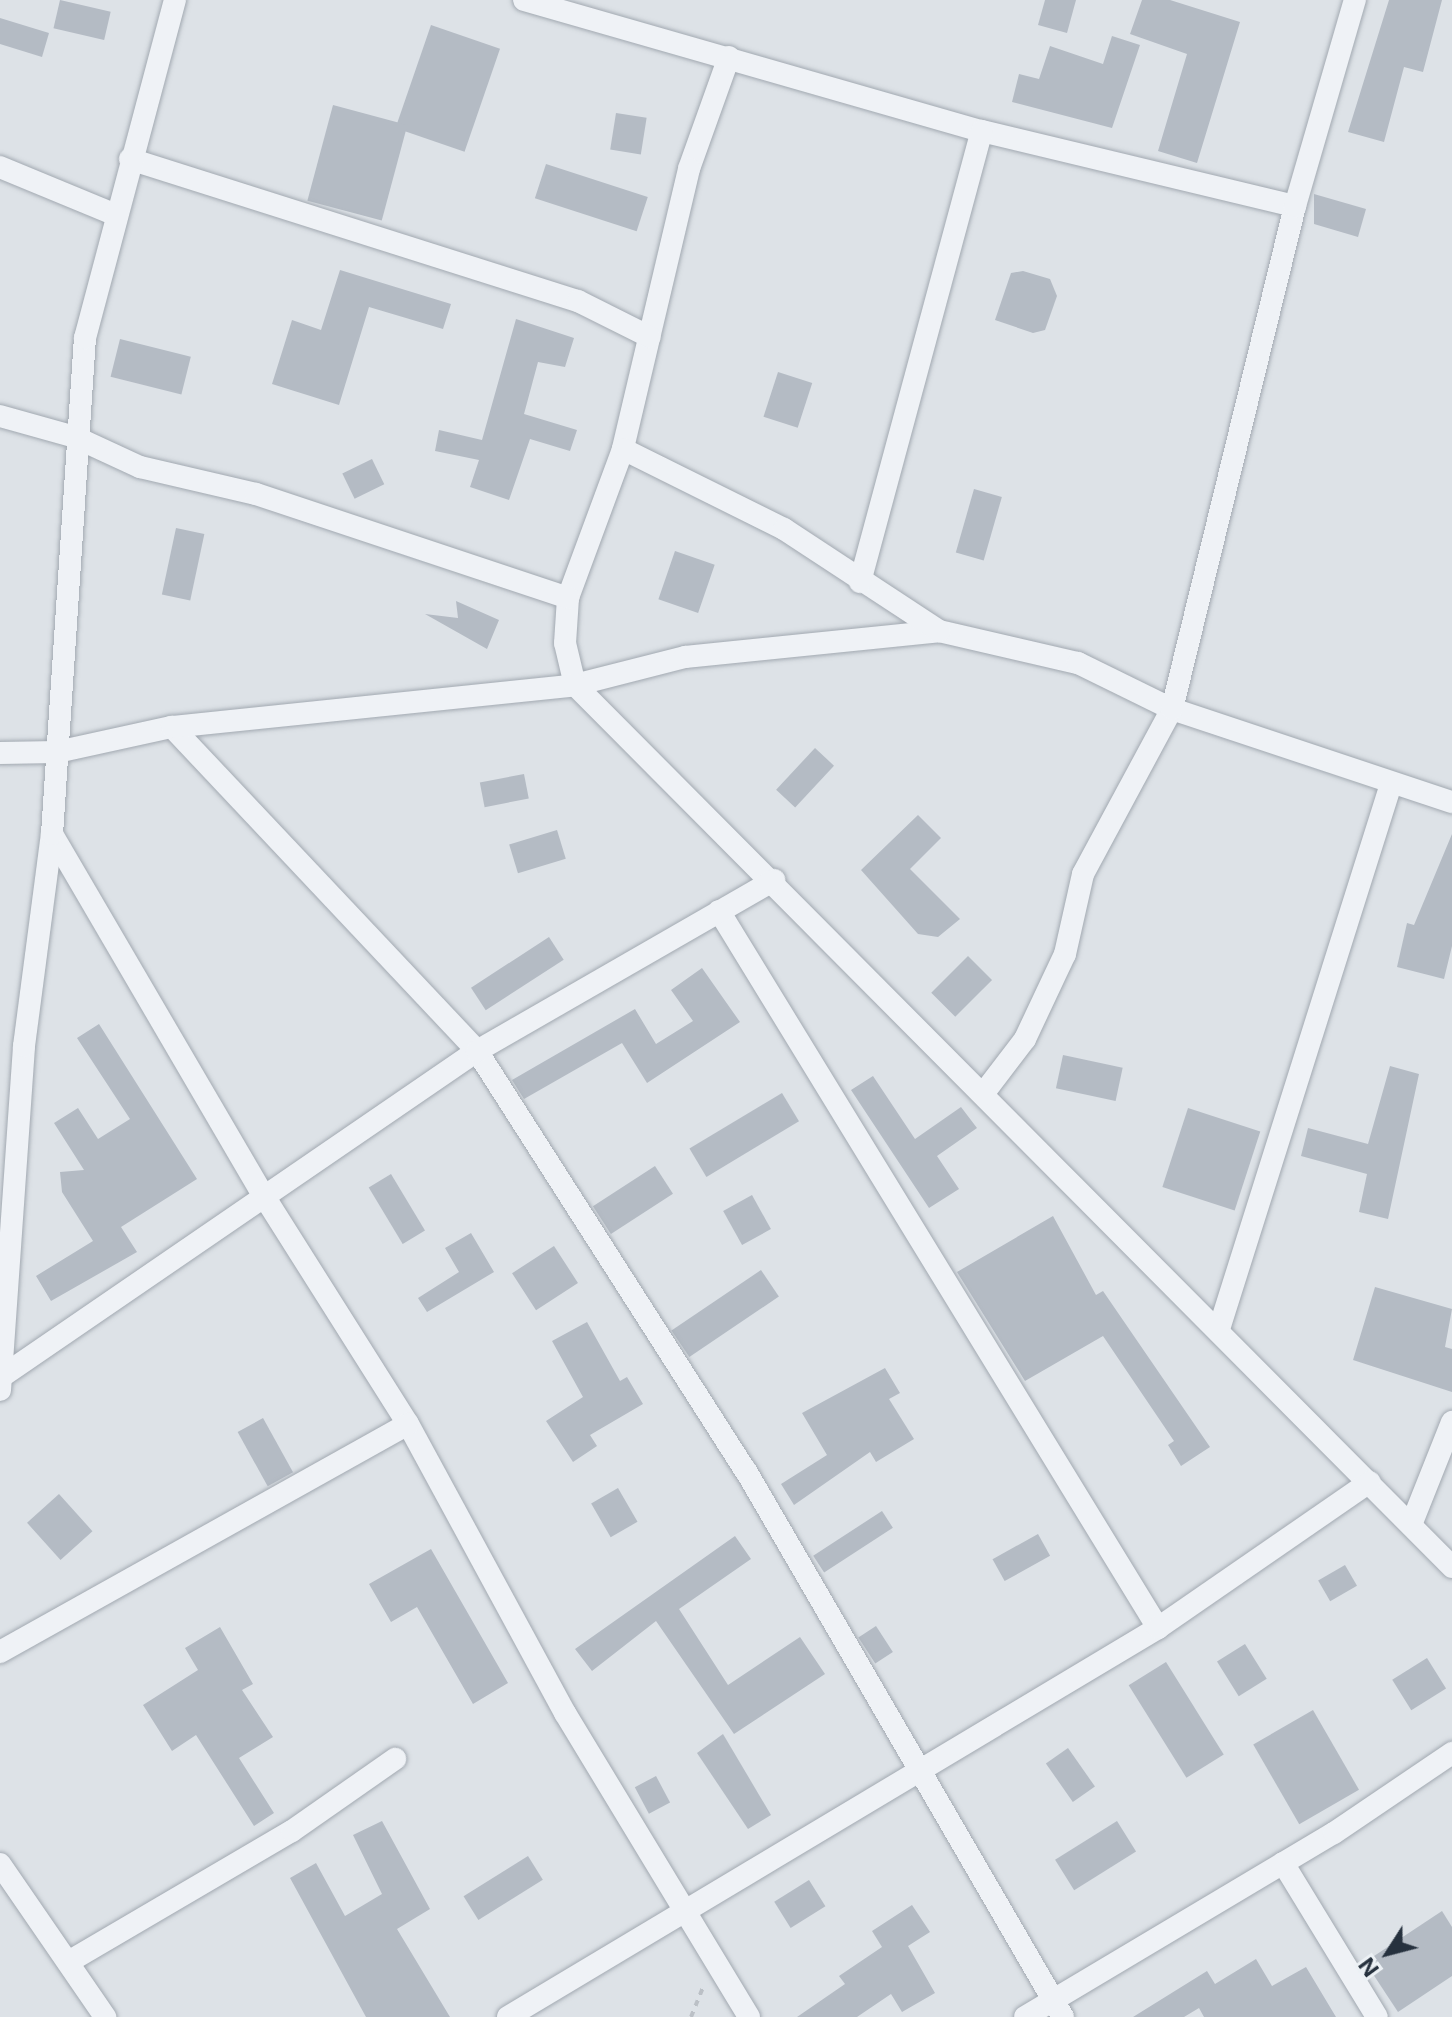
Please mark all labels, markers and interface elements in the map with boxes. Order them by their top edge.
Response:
north arrow [1348,1913,1428,1993]
text: N [1353,1953,1384,1982]

